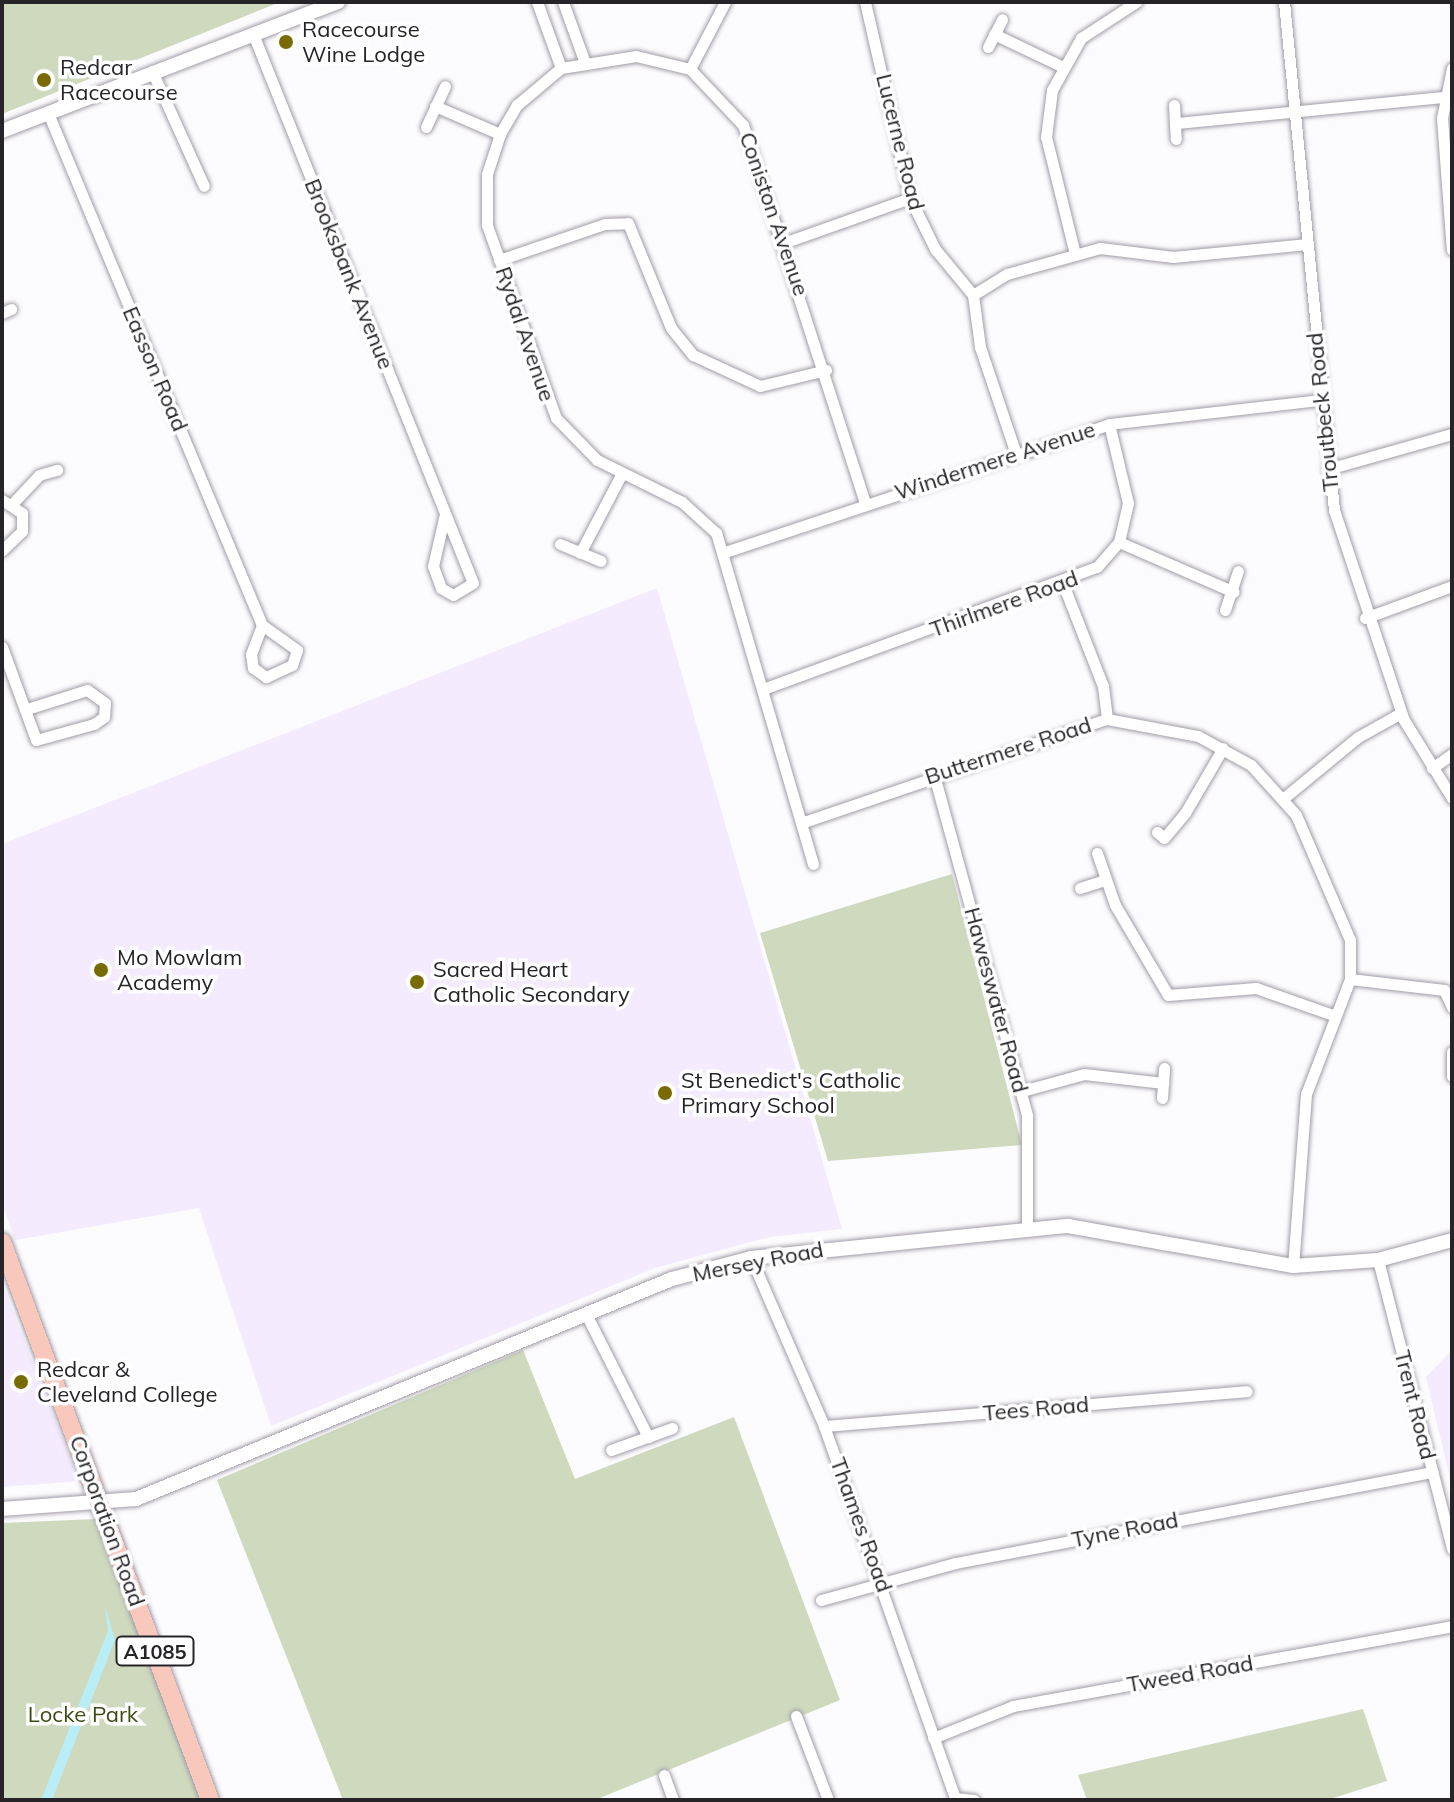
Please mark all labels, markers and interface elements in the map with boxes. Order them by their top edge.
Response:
place label: Racecourse Wine Lodge [302,16,425,68]
marker: Racecourse Wine Lodge [277,33,295,51]
place label: Redcar Racecourse [60,54,178,106]
marker: Redcar Racecourse [35,71,53,89]
street label: Lucerne Road [870,71,930,213]
street label: Coniston Avenue [734,129,814,299]
street label: Brooksbank Avenue [299,175,399,373]
street label: Rydal Avenue [490,263,560,405]
street label: Easson Road [117,303,193,435]
street label: Troutbeck Road [1302,331,1344,493]
street label: Windermere Avenue [891,416,1099,506]
street label: Thirlmere Road [926,565,1082,643]
street label: Buttermere Road [921,712,1095,790]
street label: Haweswater Road [959,904,1033,1096]
place label: Mo Mowlam Academy [117,944,242,996]
place label: Sacred Heart Catholic Secondary [433,956,630,1008]
marker: Mo Mowlam Academy [92,961,110,979]
marker: Sacred Heart Catholic Secondary [408,973,426,991]
place label: St Benedict's Catholic Primary School [681,1067,901,1118]
marker: St Benedict's Catholic Primary School [656,1084,674,1102]
street label: Mersey Road [690,1236,826,1288]
street label: Trent Road [1389,1348,1441,1462]
place label: Redcar & Cleveland College [37,1356,217,1408]
marker: Redcar & Cleveland College [12,1373,30,1391]
street label: Tees Road [982,1391,1090,1427]
street label: Corporation Road [64,1432,150,1610]
street label: Thames Road [824,1454,898,1596]
street label: Tyne Road [1069,1507,1181,1553]
road number: A1085 [115,1635,195,1667]
street label: Tweed Road [1125,1650,1255,1698]
park label: Locke Park [28,1702,138,1728]

